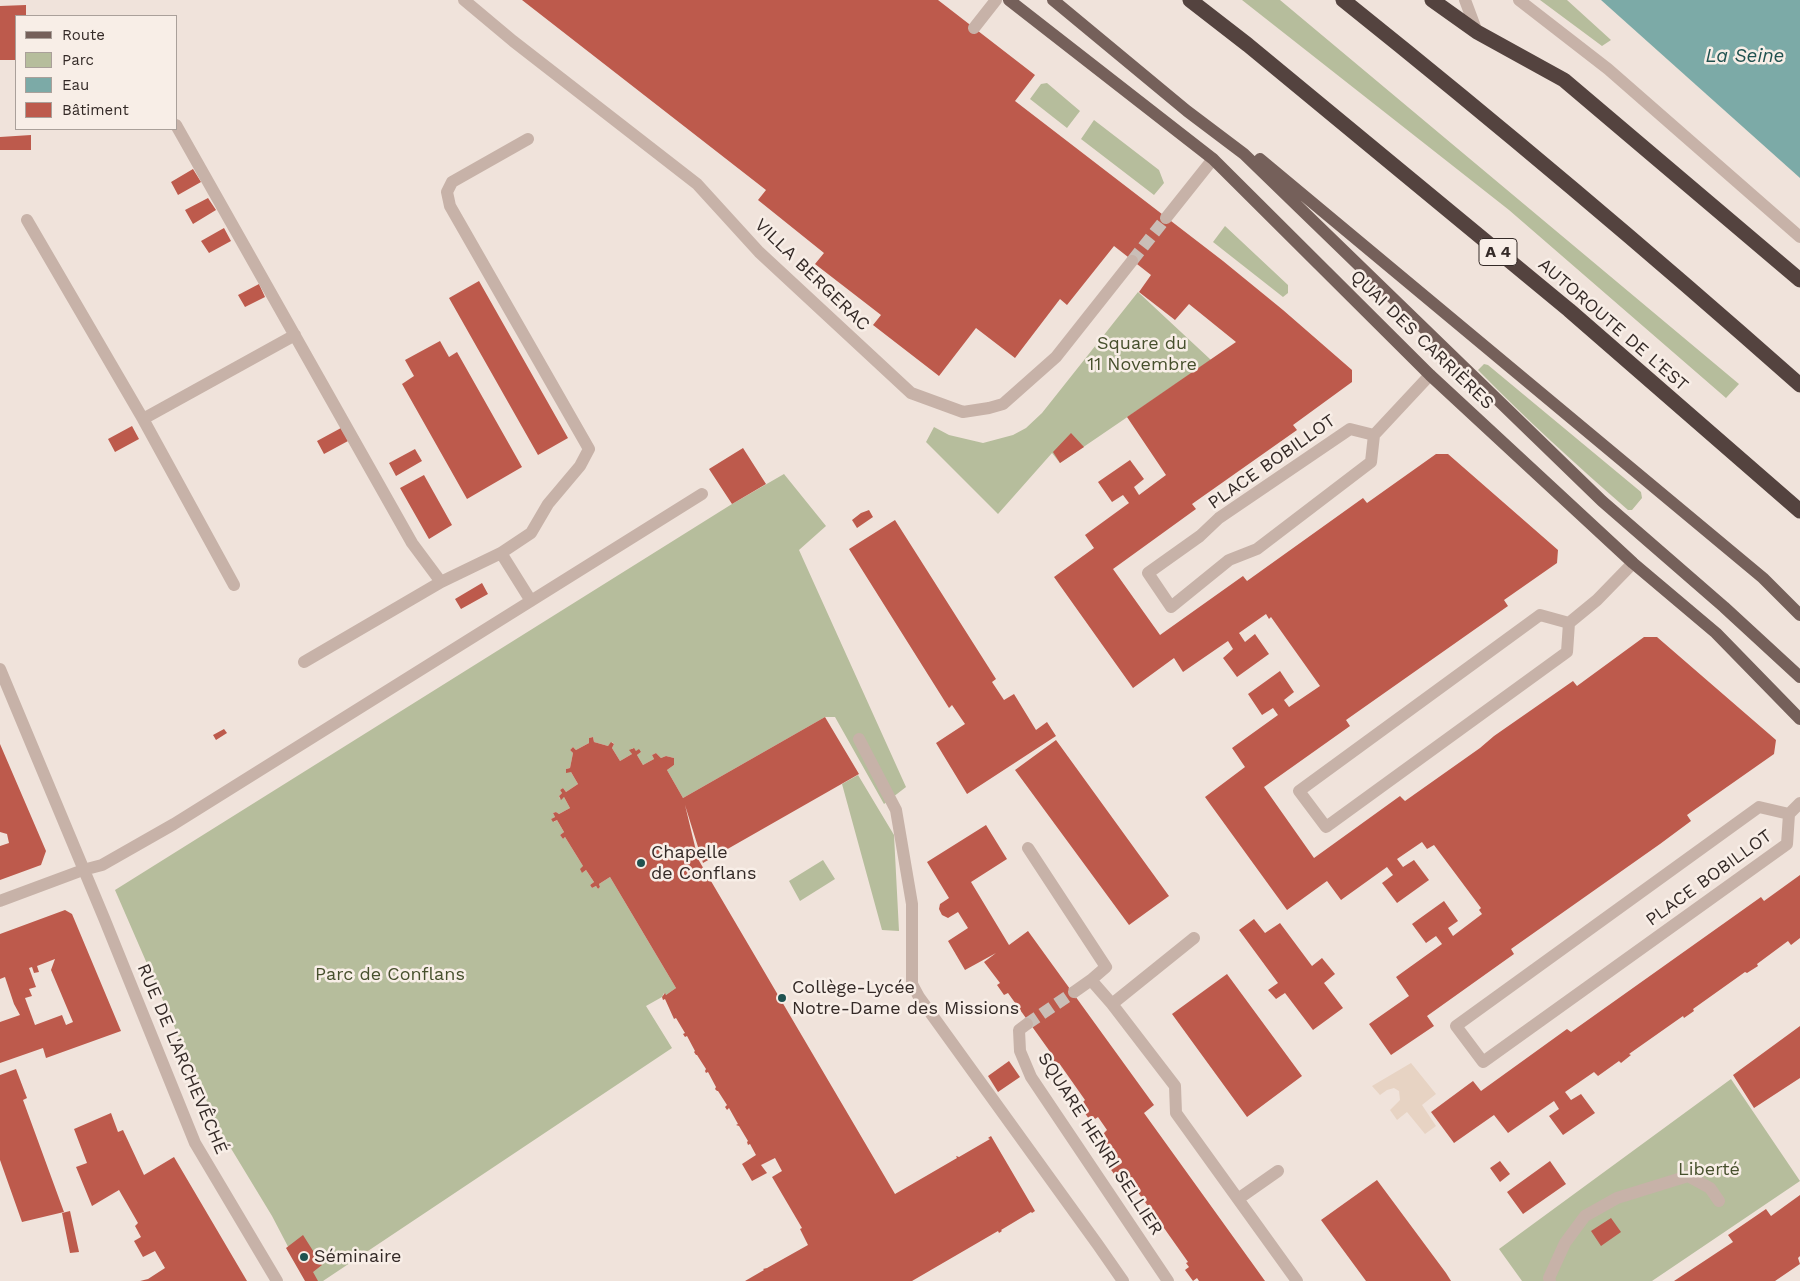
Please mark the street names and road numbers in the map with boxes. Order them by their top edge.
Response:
street label: VILLA BERGERAC [750,214,874,336]
road number: A 4 [1479,238,1517,266]
street label: AUTOROUTE DE L’EST [1534,254,1692,396]
street label: QUAI DES CARRIÈRES [1346,266,1498,414]
street label: PLACE BOBILLOT [1204,410,1340,514]
street label: PLACE BOBILLOT [1642,825,1776,931]
street label: RUE DE L'ARCHEVÊCHÉ [132,961,232,1157]
street label: SQUARE HENRI SELLIER [1033,1049,1167,1239]

